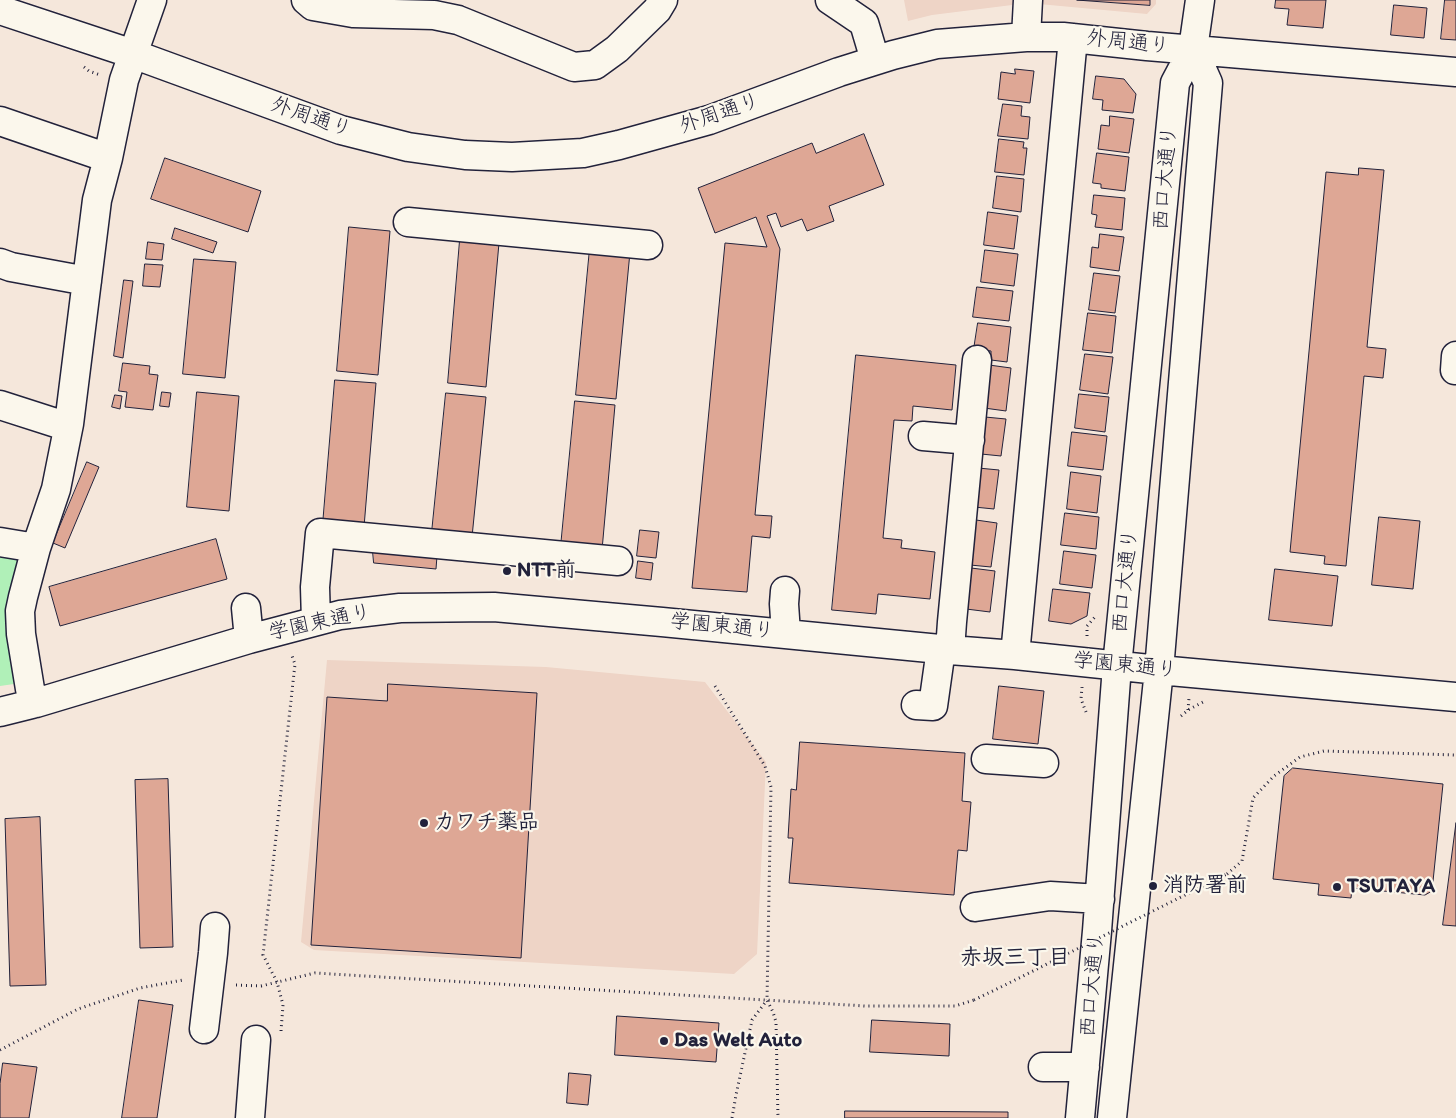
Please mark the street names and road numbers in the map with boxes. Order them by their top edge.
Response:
street label: 外周通り [1085,26,1171,60]
street label: 外周通り [676,88,764,140]
street label: 外周通り [267,92,355,144]
street label: 西口大通り [1149,125,1183,231]
street label: 西口大通り [1108,527,1144,635]
street label: 学園東通り [266,600,374,646]
street label: 学園東通り [668,609,776,645]
street label: 学園東通り [1071,648,1179,684]
street label: 西口大通り [1076,932,1110,1038]

